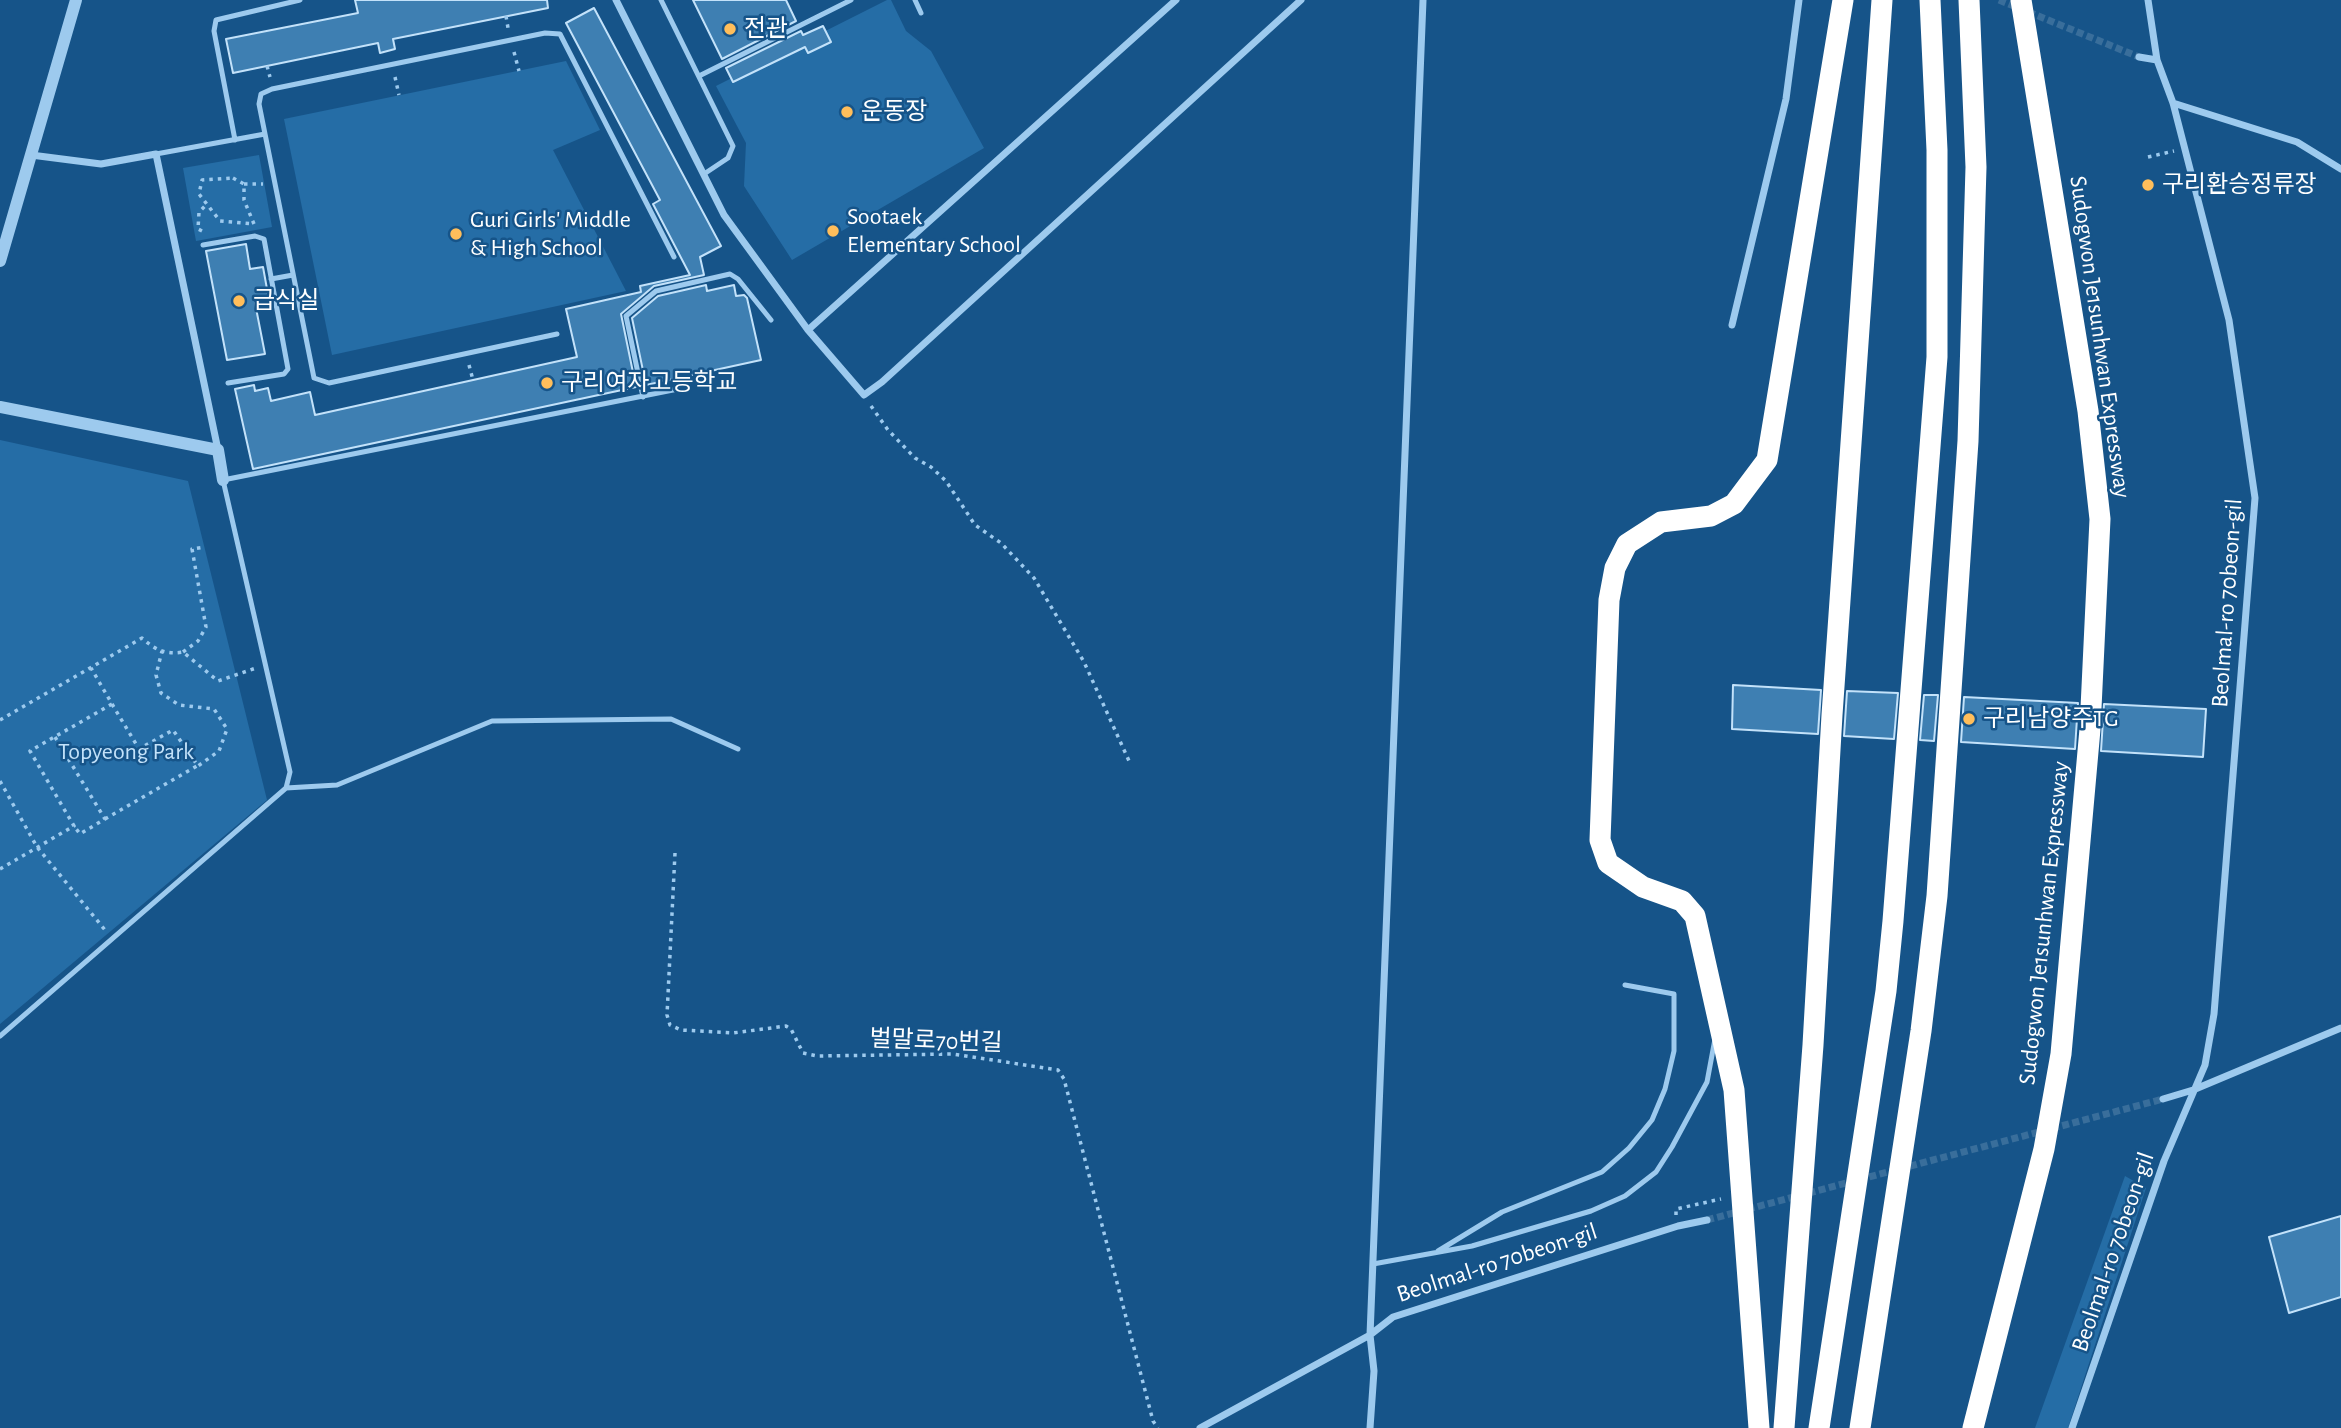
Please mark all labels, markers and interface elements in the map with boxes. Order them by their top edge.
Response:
place label: 전관 [744,15,788,43]
marker: 전관 [722,21,738,37]
place label: 운동장 [861,98,927,126]
marker: 운동장 [839,104,855,120]
place label: 구리환승정류장 [2162,171,2317,199]
street label: Sudogwon Je1sunhwan Expressway [2063,174,2137,500]
marker: 구리환승정류장 [2140,177,2156,193]
place label: Sootaek Elementary School [847,203,1021,259]
place label: Guri Girls' Middle & High School [470,206,631,262]
marker: Sootaek Elementary School [825,223,841,239]
marker: Guri Girls' Middle & High School [448,226,464,242]
place label: 급식실 [253,287,319,315]
marker: 급식실 [231,293,247,309]
place label: 구리여자고등학교 [561,369,738,397]
marker: 구리여자고등학교 [539,375,555,391]
street label: Beolmal-ro 70beon-gil [2205,498,2249,708]
place label: 구리남양주TG [1983,705,2119,733]
marker: 구리남양주TG [1961,711,1977,727]
park label: Topyeong Park [58,738,194,766]
street label: Sudogwon Je1sunhwan Expressway [2013,760,2075,1086]
street label: 벌말로70번길 [869,1024,1003,1058]
street label: Beolmal-ro 70beon-gil [2065,1148,2161,1356]
street label: Beolmal-ro 70beon-gil [1393,1217,1601,1309]

